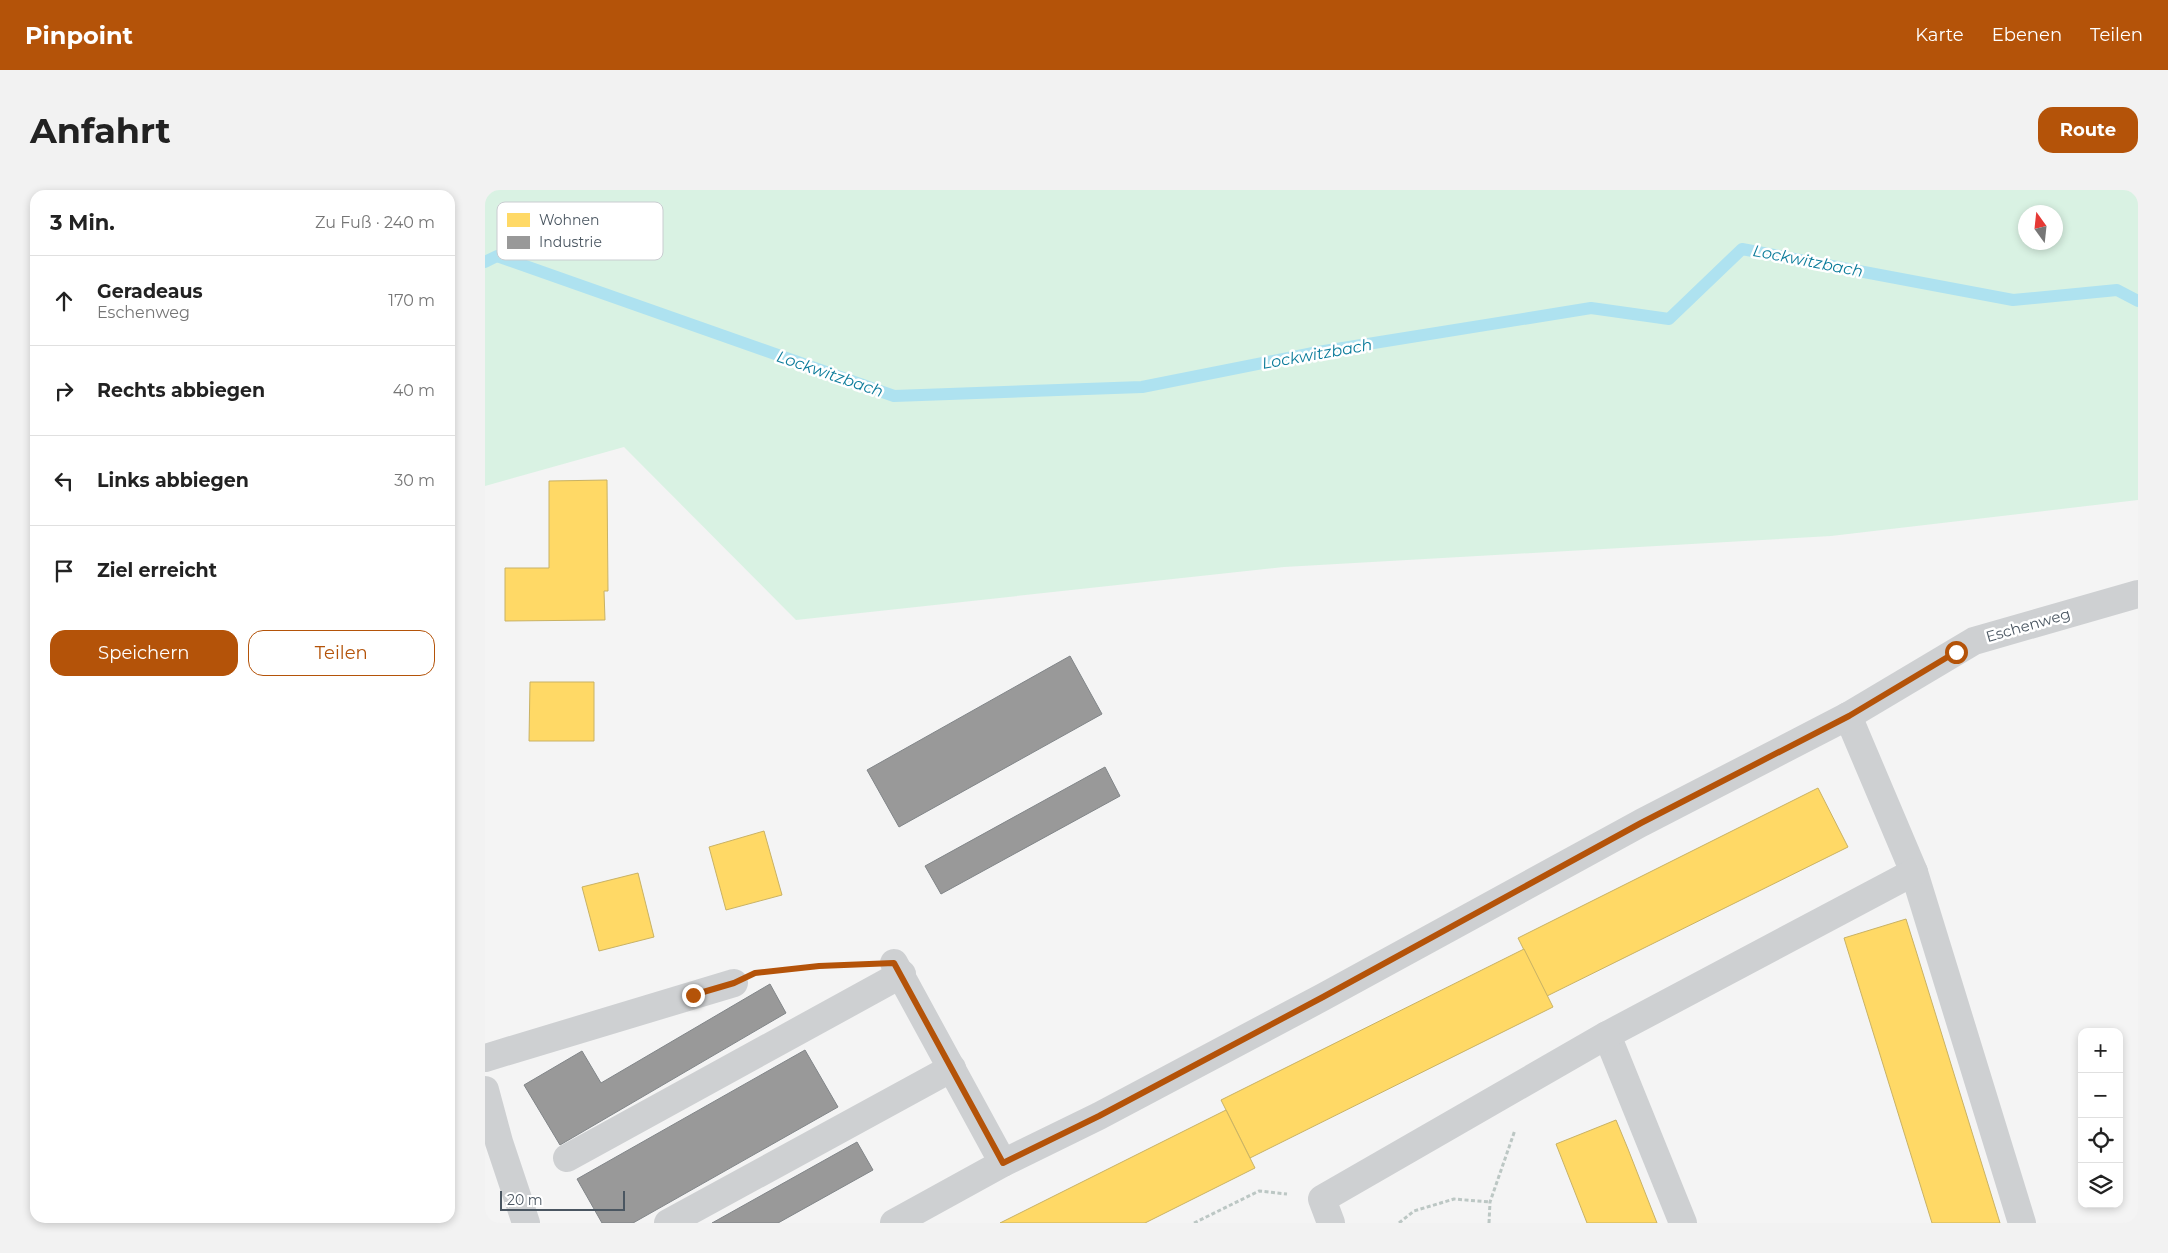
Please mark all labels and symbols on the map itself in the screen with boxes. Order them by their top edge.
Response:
legend [497,202,663,260]
north arrow [2018,205,2063,250]
text: Wohnen [539,211,599,229]
text: Industrie [539,233,602,251]
water label: Lockwitzbach [1751,241,1865,281]
water label: Lockwitzbach [1260,335,1374,373]
water label: Lockwitzbach [774,347,886,401]
street label: Eschenweg [1984,604,2072,646]
route start [1945,641,1968,664]
route end [682,984,705,1007]
scale bar [500,1188,625,1211]

